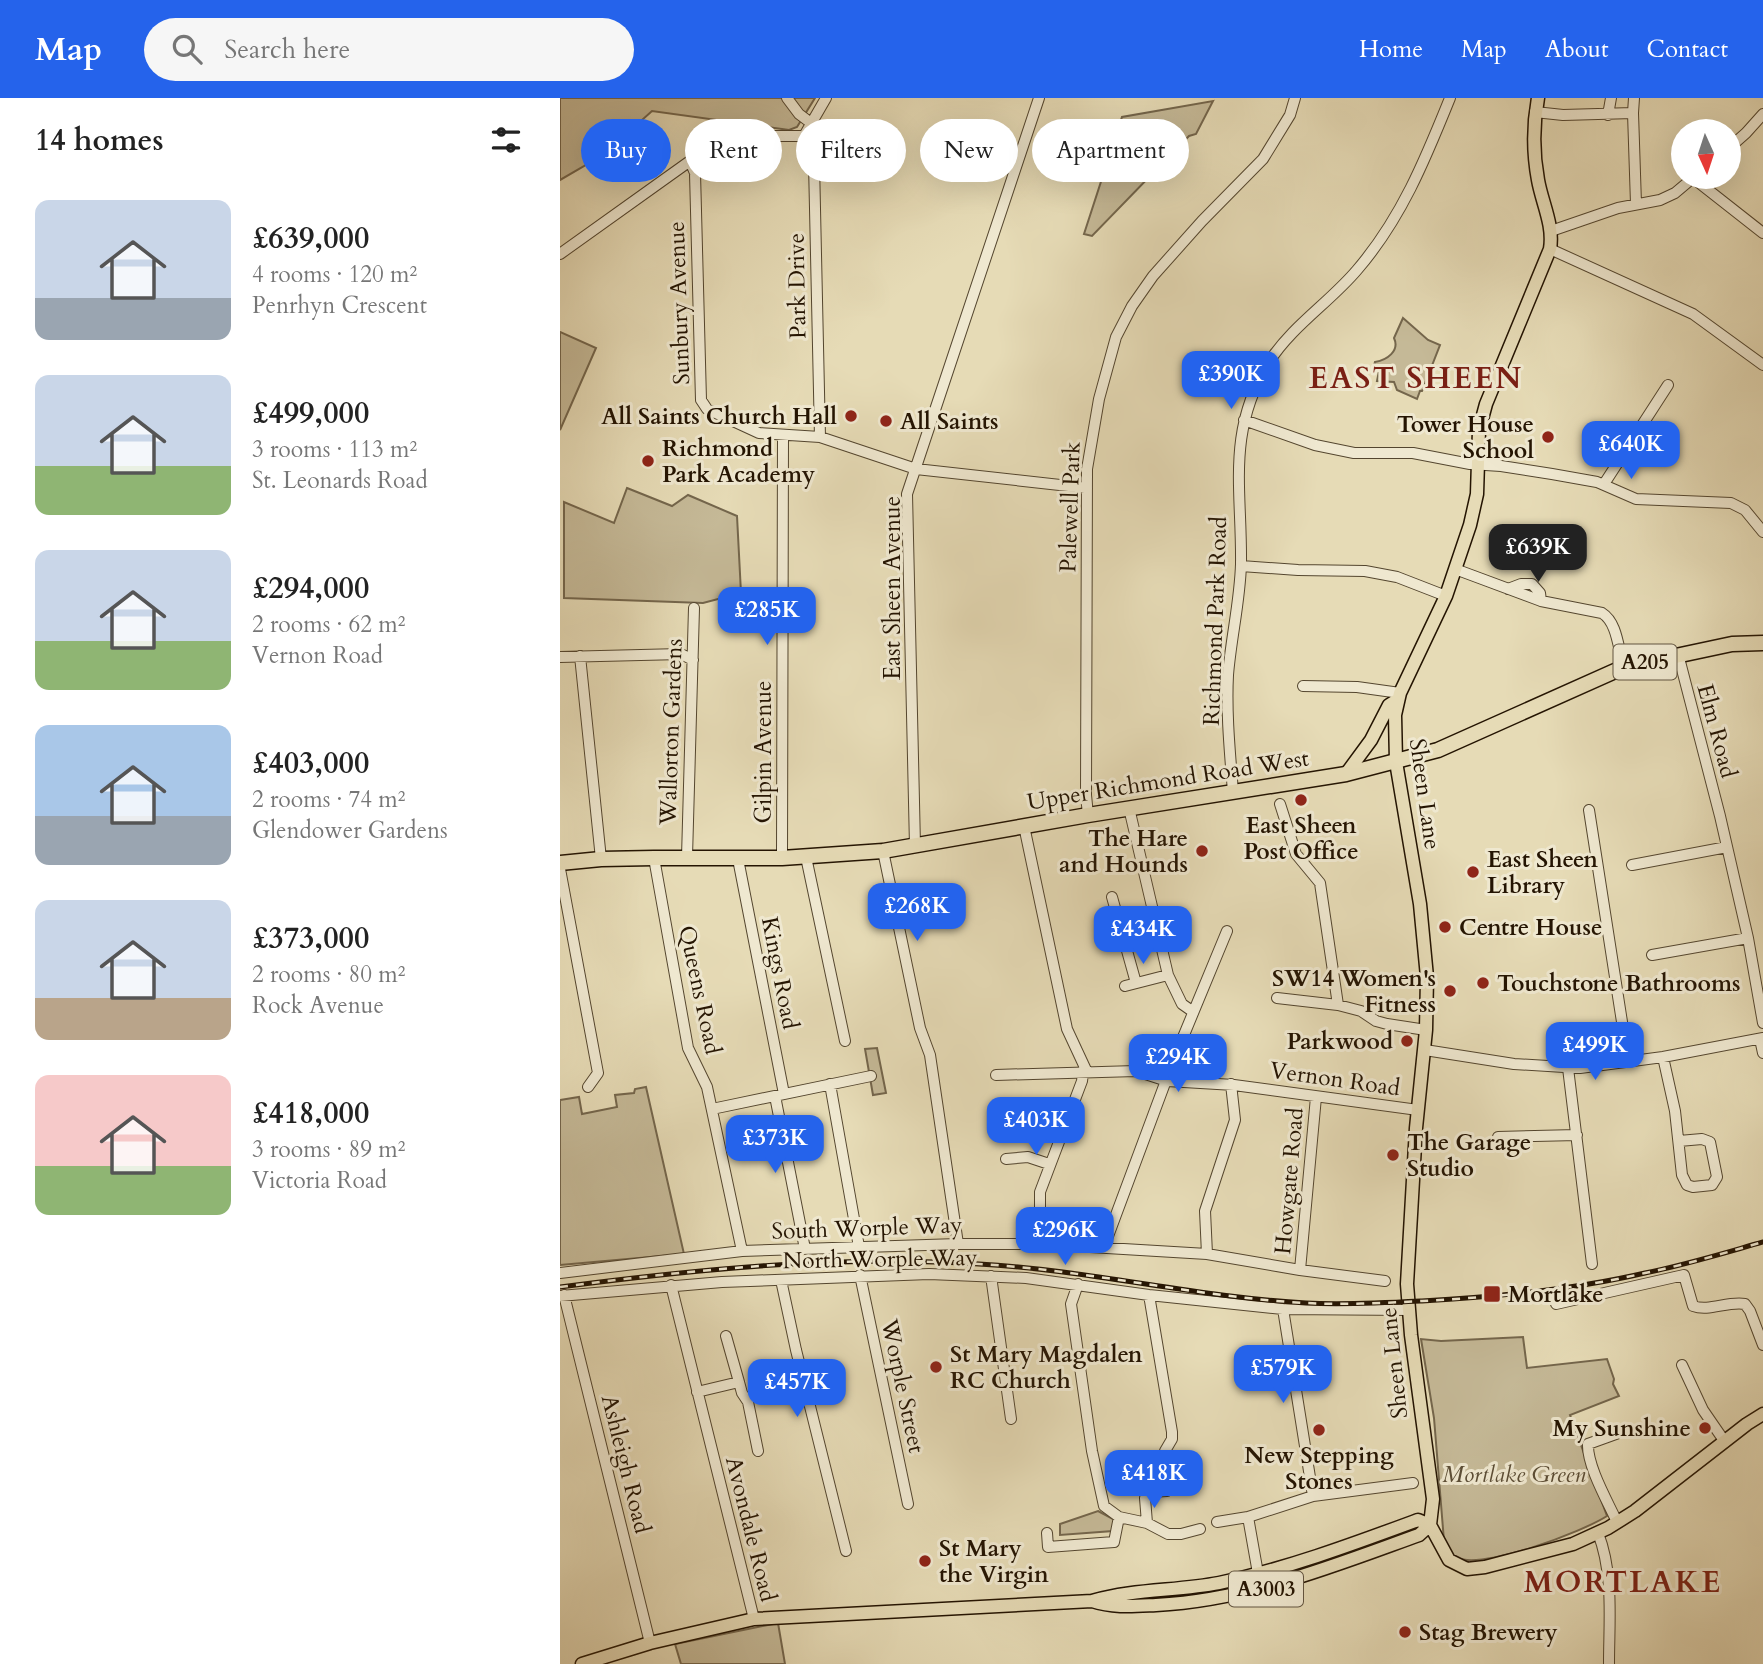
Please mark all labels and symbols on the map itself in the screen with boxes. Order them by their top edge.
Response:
north arrow [1671,119,1741,189]
street label: Sunbury Avenue [661,221,697,385]
street label: Park Drive [781,233,813,339]
pin: £390K [1182,352,1280,411]
district label: EAST SHEEN [1309,358,1523,399]
place label: All Saints Church Hall [601,401,837,432]
place label: All Saints [900,406,998,437]
marker: All Saints Church Hall [843,408,859,424]
place label: Tower House School [1397,409,1534,466]
marker: All Saints [878,413,894,429]
pin: £640K [1582,422,1680,481]
marker: Tower House School [1540,429,1556,445]
place label: Richmond Park Academy [662,433,815,490]
street label: Palewell Park [1052,440,1088,573]
marker: Richmond Park Academy [640,453,656,469]
street label: East Sheen Avenue [877,496,908,680]
street label: Richmond Park Road [1196,515,1234,726]
pin: £639K [1489,524,1587,584]
pin: £285K [718,588,816,647]
street label: Wallorton Gardens [652,638,690,827]
road number: A205 [1614,644,1676,680]
street label: Gilpin Avenue [748,680,779,824]
street label: Elm Road [1690,681,1745,782]
street label: Sheen Lane [1402,737,1448,851]
street label: Upper Richmond Road West [1025,742,1311,818]
marker: East Sheen Post Office [1293,792,1309,808]
place label: East Sheen Post Office [1243,810,1359,867]
place label: The Hare and Hounds [1059,823,1188,880]
marker: The Hare and Hounds [1194,843,1210,859]
place label: East Sheen Library [1487,844,1598,901]
marker: East Sheen Library [1465,864,1481,880]
pin: £268K [868,884,966,943]
pin: £434K [1094,906,1192,966]
place label: Centre House [1459,912,1602,943]
street label: Kings Road [754,914,806,1033]
marker: Centre House [1437,919,1453,935]
street label: Queens Road [671,923,729,1058]
place label: SW14 Women's Fitness [1272,963,1436,1020]
place label: Touchstone Bathrooms [1497,968,1741,999]
marker: Touchstone Bathrooms [1475,975,1491,991]
marker: SW14 Women's Fitness [1442,983,1458,999]
pin: £499K [1546,1023,1644,1082]
place label: Parkwood [1287,1026,1393,1057]
marker: Parkwood [1399,1033,1415,1049]
pin: £294K [1129,1034,1227,1094]
street label: Vernon Road [1268,1055,1403,1104]
pin: £403K [987,1098,1085,1157]
street label: Howgate Road [1267,1105,1311,1256]
pin: £373K [726,1116,824,1175]
place label: The Garage Studio [1407,1127,1531,1184]
marker: The Garage Studio [1385,1147,1401,1163]
pin: £296K [1016,1208,1114,1267]
street label: South Worple Way [771,1209,963,1247]
street label: North Worple Way [782,1242,978,1276]
place label: Mortlake [1508,1279,1604,1310]
marker: Mortlake [1482,1284,1502,1304]
street label: Sheen Lane [1373,1306,1415,1420]
street label: Worple Street [873,1315,932,1456]
place label: St Mary Magdalen RC Church [950,1339,1143,1396]
pin: £579K [1234,1346,1332,1405]
marker: St Mary Magdalen RC Church [928,1359,944,1375]
pin: £457K [748,1360,846,1419]
street label: Ashleigh Road [594,1392,658,1537]
place label: My Sunshine [1553,1413,1691,1444]
marker: My Sunshine [1697,1420,1713,1436]
marker: New Stepping Stones [1311,1422,1327,1438]
place label: New Stepping Stones [1244,1440,1394,1497]
pin: £418K [1105,1450,1203,1510]
street label: Avondale Road [718,1453,784,1606]
park label: Mortlake Green [1442,1459,1586,1490]
place label: St Mary the Virgin [939,1533,1049,1590]
marker: St Mary the Virgin [917,1553,933,1569]
district label: MORTLAKE [1524,1562,1722,1603]
road number: A3003 [1229,1572,1303,1606]
place label: Stag Brewery [1419,1617,1558,1648]
marker: Stag Brewery [1397,1624,1413,1640]

